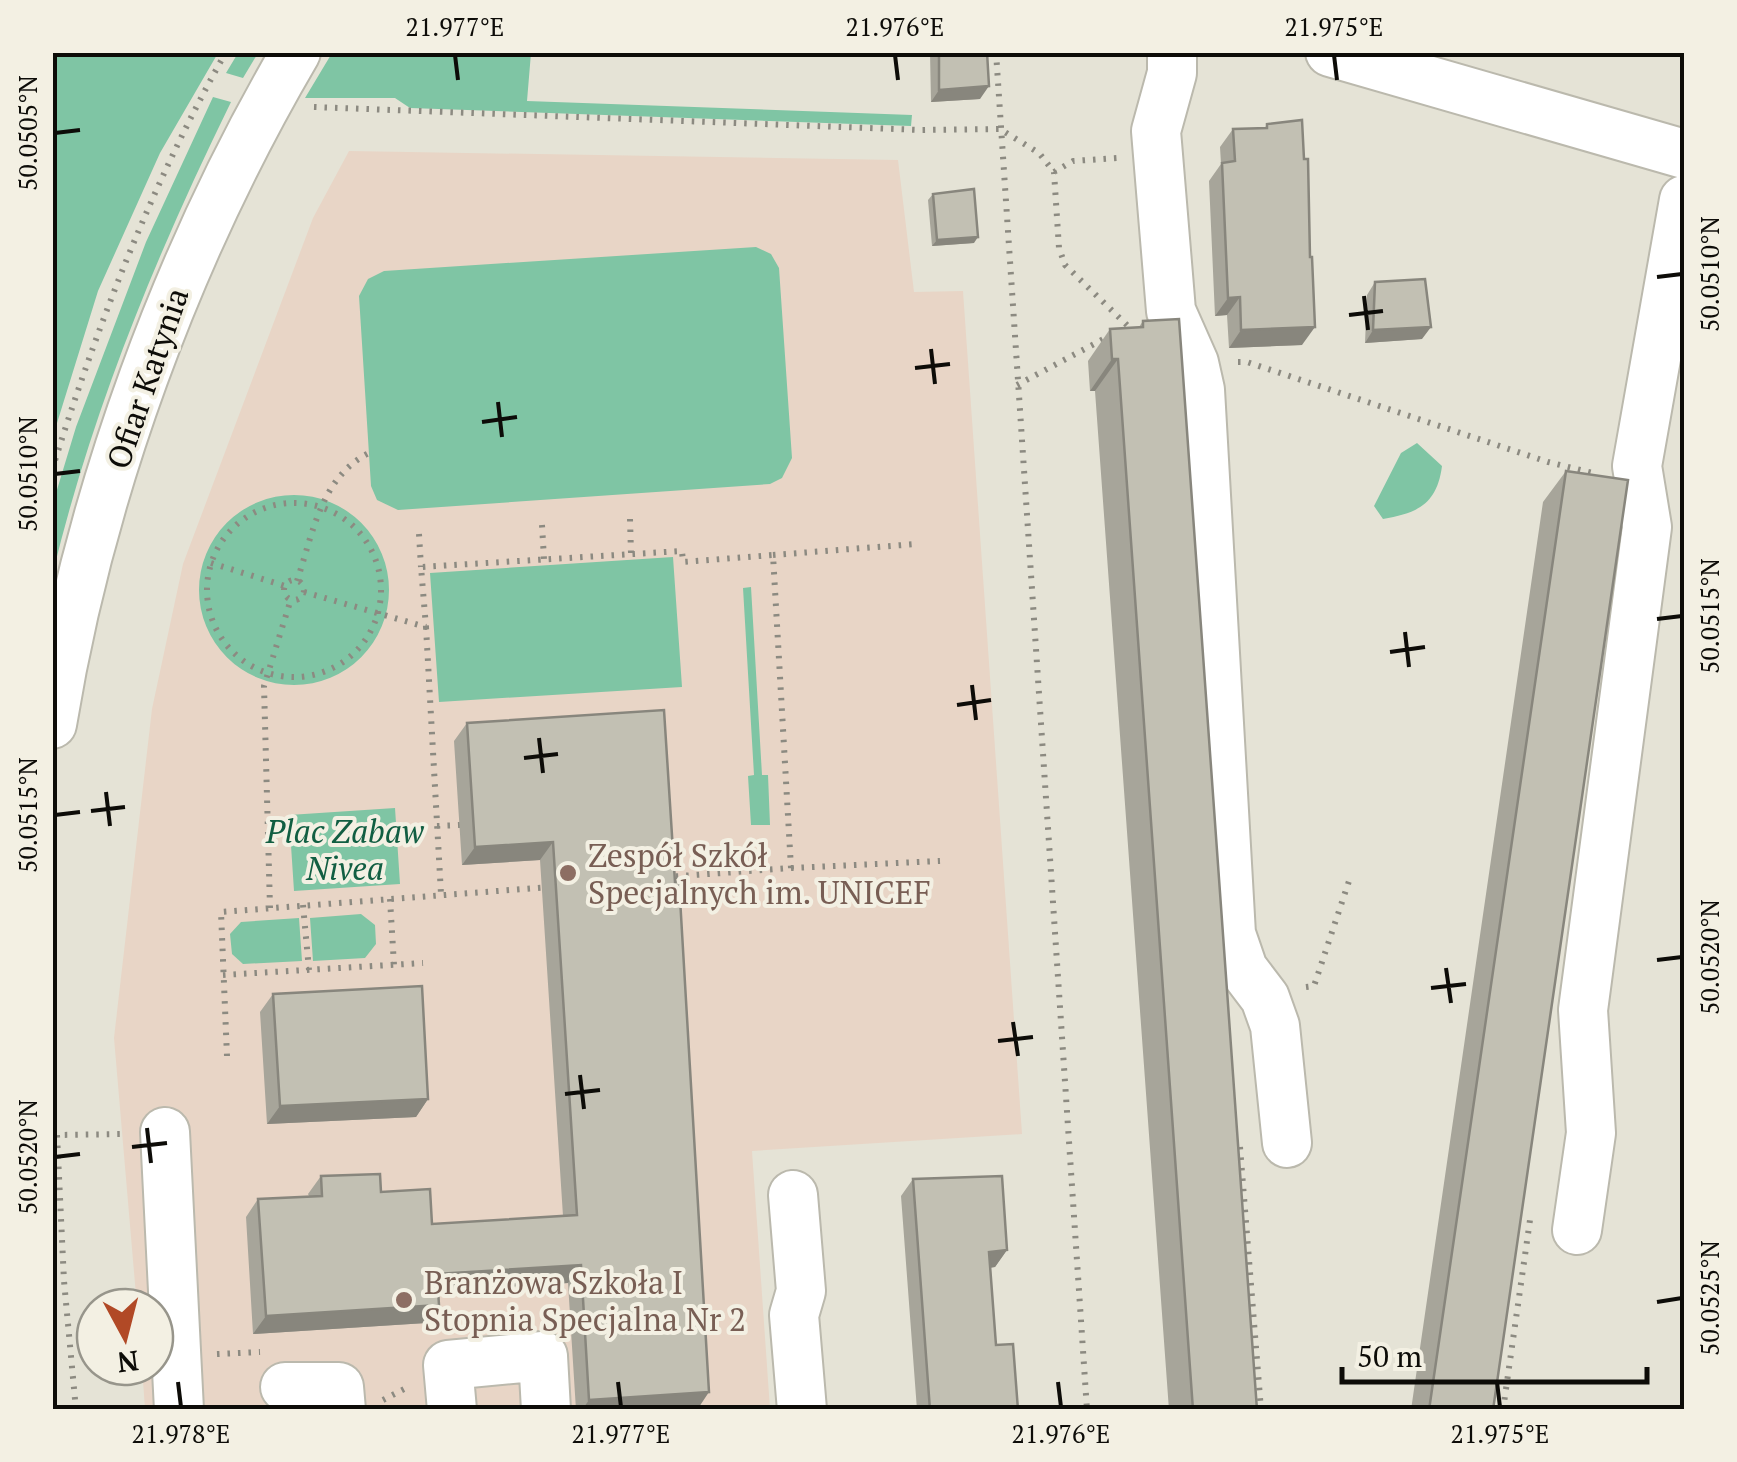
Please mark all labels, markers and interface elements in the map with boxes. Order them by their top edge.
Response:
text: 21.977°E [406,10,504,43]
text: 21.976°E [846,10,944,43]
text: 21.975°E [1285,10,1383,43]
text: 50.0505°N [11,75,44,191]
text: 50.0510°N [1693,216,1726,332]
street label: Ofiar Katynia [96,282,198,474]
text: 50.0510°N [11,416,44,532]
text: 50.0515°N [1693,558,1726,674]
text: 50.0515°N [11,757,44,873]
park label: Plac Zabaw Nivea [265,810,425,889]
place label: Zespół Szkół Specjalnych im. UNICEF [588,834,931,913]
marker: Zespół Szkół Specjalnych im. UNICEF [557,862,579,884]
text: 50.0520°N [1693,899,1726,1015]
text: 50.0520°N [11,1099,44,1215]
text: 50.0525°N [1693,1240,1726,1356]
place label: Branżowa Szkoła I Stopnia Specjalna Nr 2 [424,1261,746,1340]
north arrow [75,1287,175,1387]
marker: Branżowa Szkoła I Stopnia Specjalna Nr 2 [393,1289,415,1311]
scale bar [1342,1322,1647,1384]
text: 50 m [1357,1336,1422,1376]
text: N [115,1343,141,1382]
text: 21.978°E [132,1417,230,1450]
text: 21.977°E [572,1417,670,1450]
text: 21.976°E [1012,1417,1110,1450]
text: 21.975°E [1451,1417,1549,1450]

